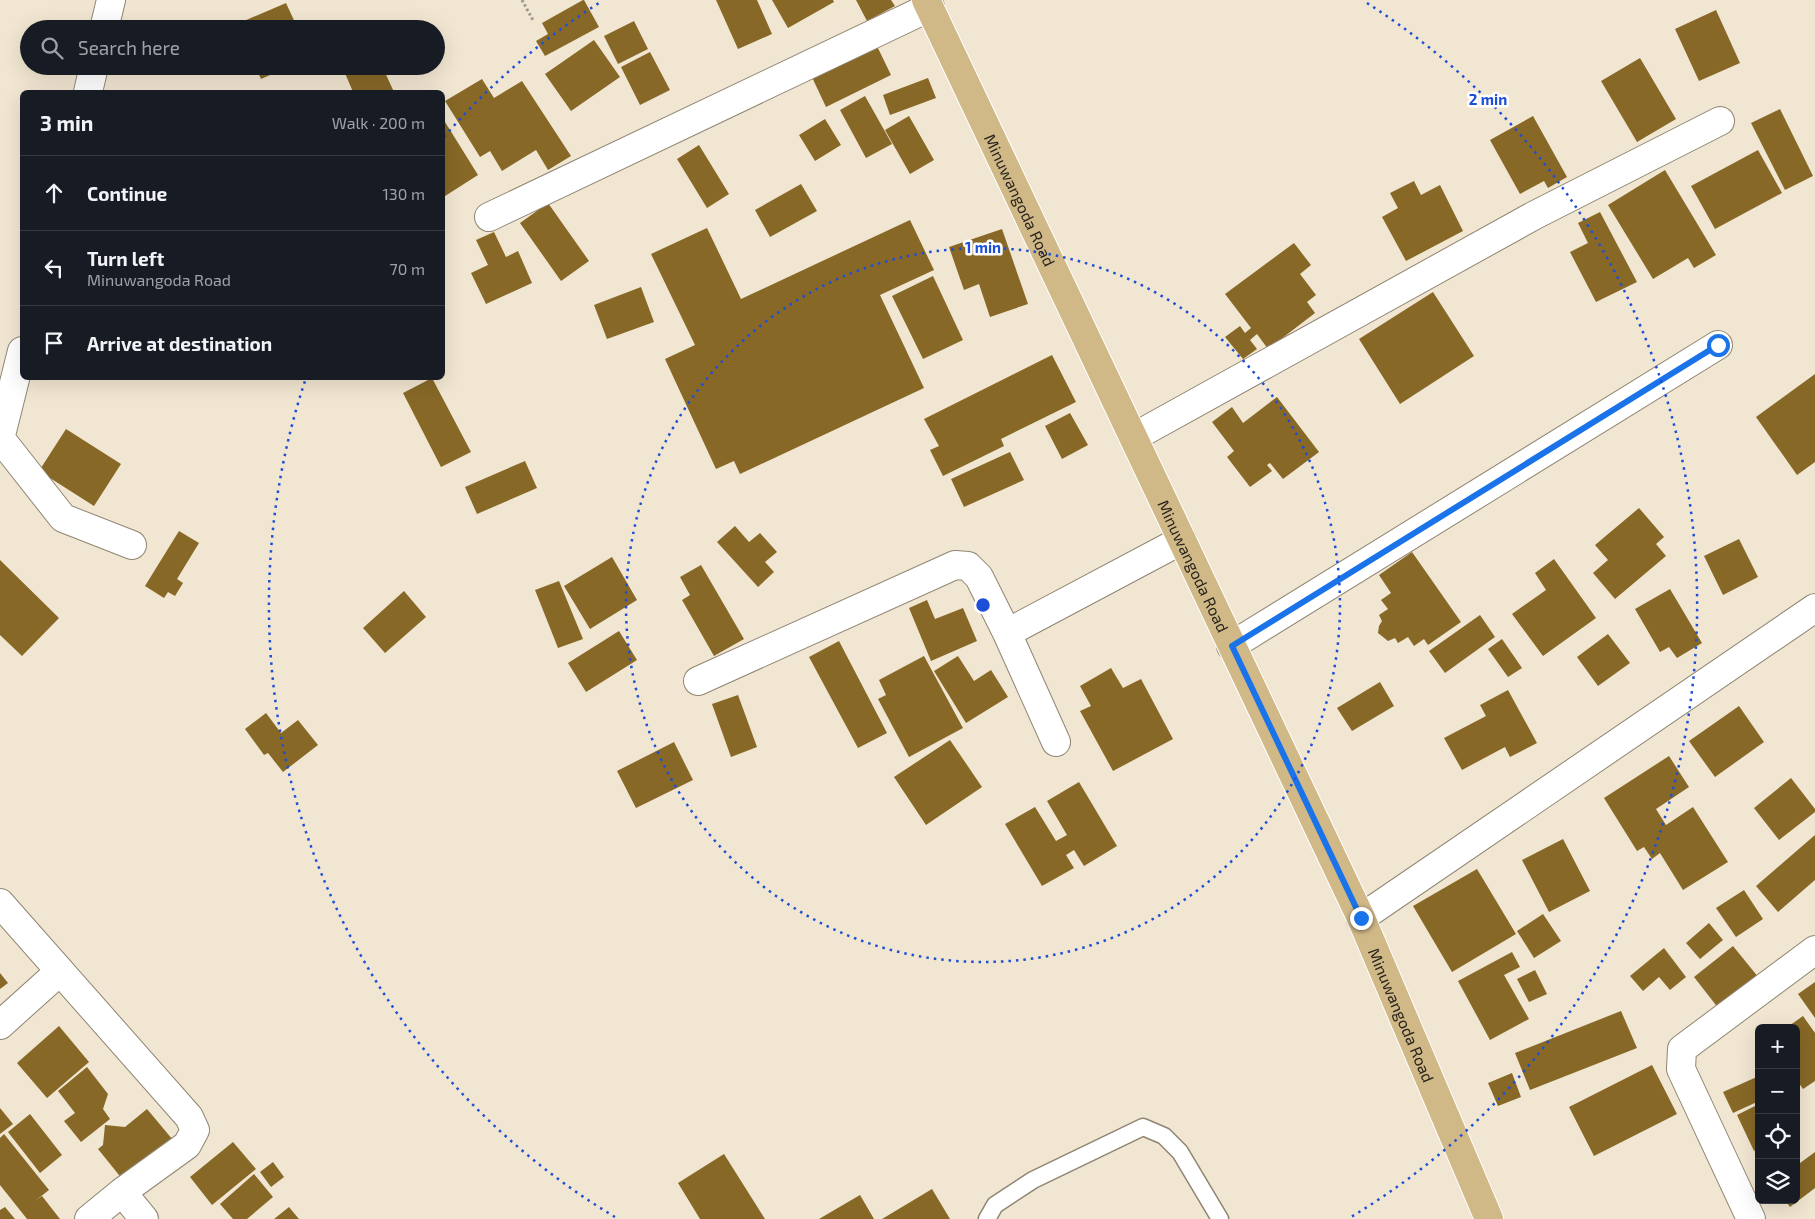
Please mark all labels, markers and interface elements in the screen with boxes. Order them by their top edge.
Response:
search box [20,20,445,75]
icon: search [38,34,66,62]
text: Search here [78,36,180,59]
text: 2 min [1469,90,1507,108]
text: 3 min [40,110,93,135]
text: Walk · 200 m [332,113,425,132]
street label: Minuwangoda Road [981,131,1060,269]
icon: ahead [40,179,68,207]
text: Continue [87,182,167,205]
text: 130 m [383,184,425,203]
text: 1 min [965,238,1001,256]
text: Turn left [87,247,164,270]
icon: left [40,254,68,282]
text: 70 m [390,259,425,278]
text: Minuwangoda Road [87,270,231,289]
icon: arrive [40,329,68,357]
text: Arrive at destination [87,332,272,355]
route start [1707,334,1730,357]
street label: Minuwangoda Road [1155,497,1233,635]
centre of rings [974,596,992,614]
route end [1350,907,1373,930]
street label: Minuwangoda Road [1365,945,1439,1085]
map controls [1755,1024,1800,1204]
button: + [1755,1024,1800,1069]
button: − [1755,1069,1800,1114]
button: locate [1755,1114,1800,1159]
button: layers [1755,1159,1800,1204]

